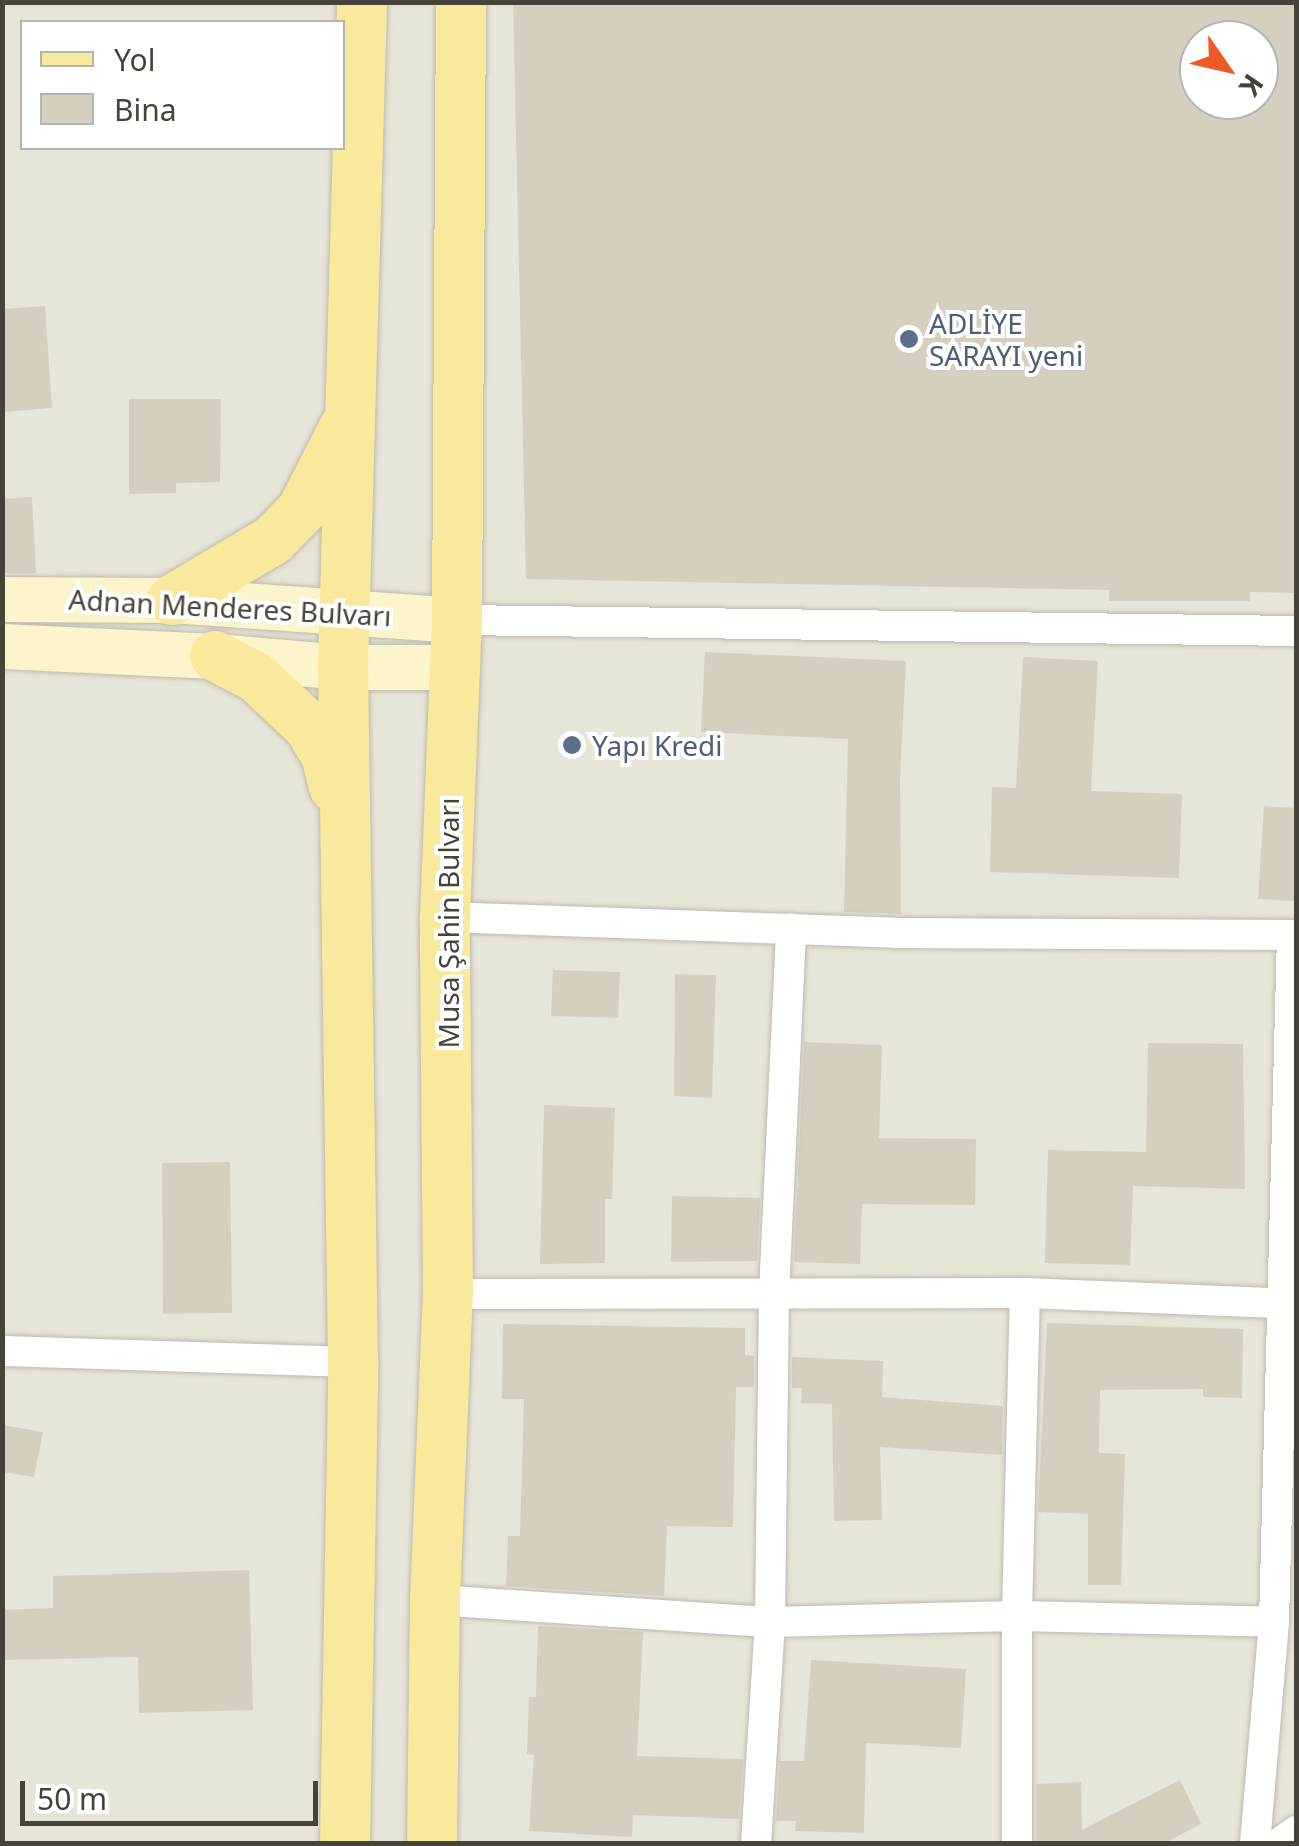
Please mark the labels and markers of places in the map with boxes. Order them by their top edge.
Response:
place label: ADLİYE SARAYI yeni [929,306,1083,372]
marker: ADLİYE SARAYI yeni [898,328,920,350]
place label: Yapı Kredi [592,728,722,762]
marker: Yapı Kredi [561,734,583,756]

